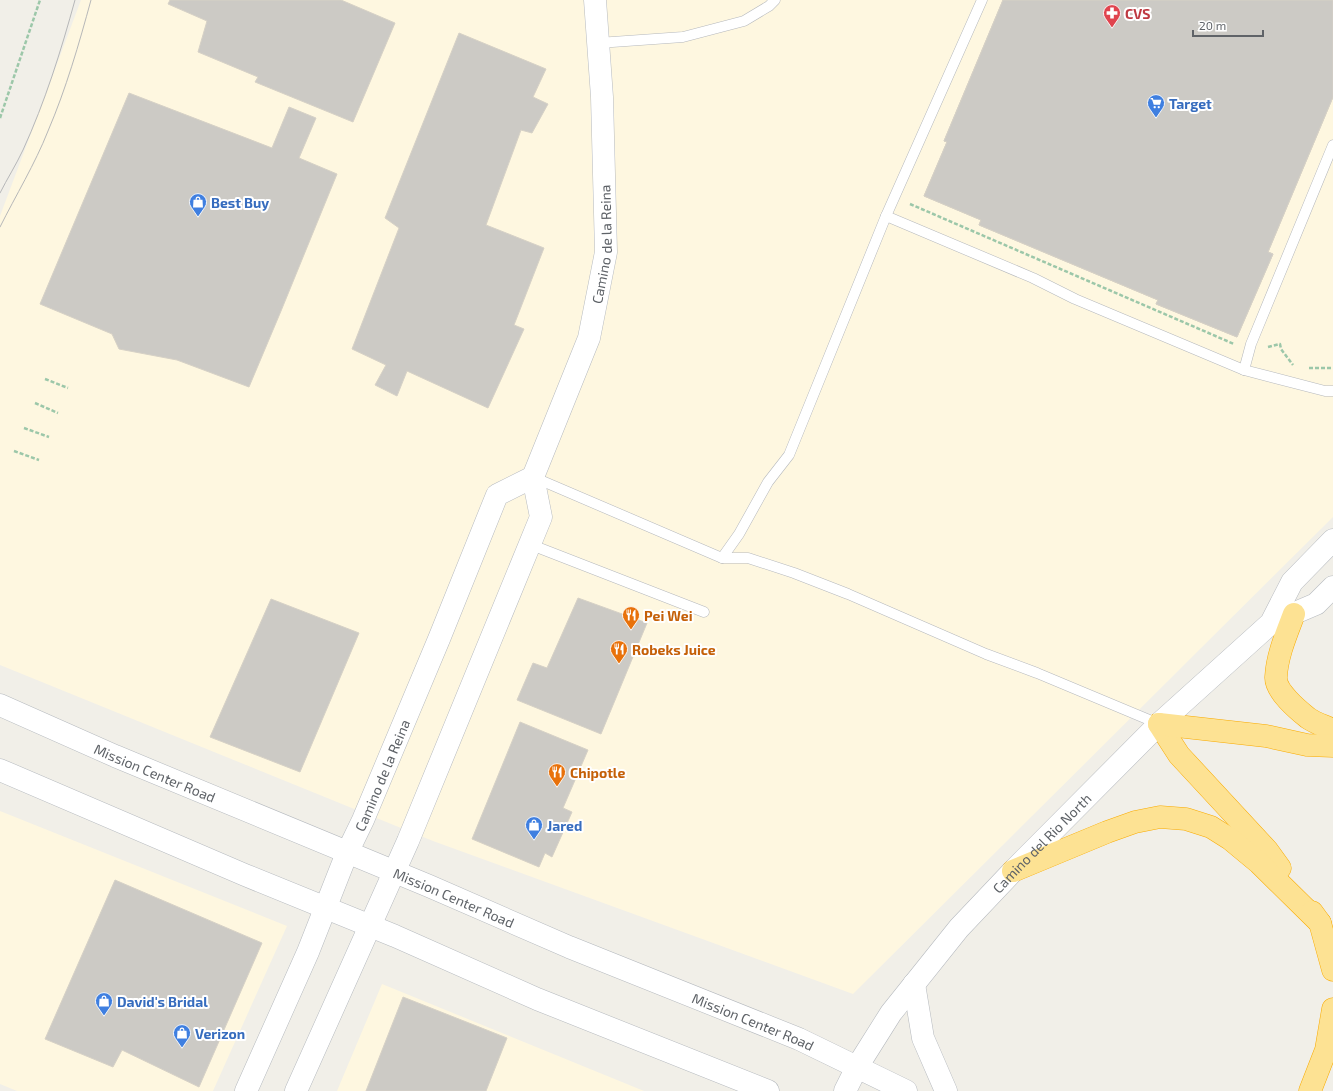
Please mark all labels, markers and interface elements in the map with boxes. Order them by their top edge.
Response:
pharmacy icon: CVS [1102,3,1122,28]
place label: CVS [1125,5,1150,22]
scale bar [1193,12,1263,38]
text: 20 m [1199,18,1226,32]
supermarket icon: Target [1146,93,1166,118]
place label: Target [1169,95,1212,112]
street label: Camino de la Reina [588,184,615,305]
shop icon: Best Buy [188,192,208,217]
place label: Best Buy [211,194,269,211]
restaurant icon: Pei Wei [621,605,641,630]
place label: Pei Wei [644,607,693,624]
restaurant icon: Robeks Juice [609,639,629,664]
place label: Robeks Juice [632,641,716,658]
street label: Camino de la Reina [350,717,413,834]
street label: Mission Center Road [92,739,218,805]
restaurant icon: Chipotle [547,762,567,787]
place label: Chipotle [570,764,625,781]
street label: Camino del Rio North [988,789,1094,896]
shop icon: Jared [524,815,544,840]
place label: Jared [547,817,582,834]
street label: Mission Center Road [391,864,517,931]
street label: Mission Center Road [690,989,817,1054]
shop icon: David's Bridal [94,991,114,1016]
place label: David's Bridal [117,993,208,1010]
shop icon: Verizon [172,1023,192,1048]
place label: Verizon [195,1025,245,1042]

